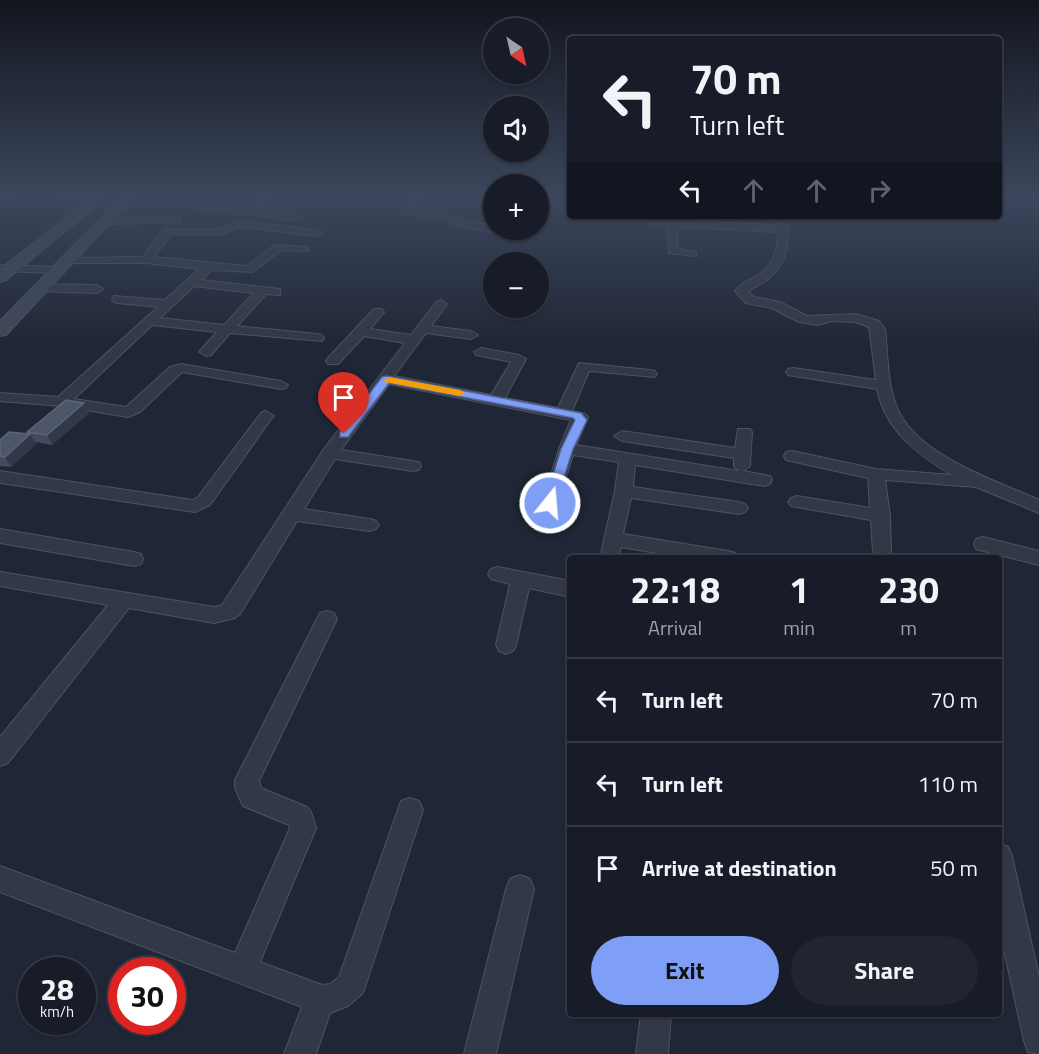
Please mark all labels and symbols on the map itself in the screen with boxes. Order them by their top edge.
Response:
north arrow [483,18,549,84]
pin [318,372,369,434]
position arrow [518,471,582,535]
speed limit sign: 30 [108,957,186,1035]

